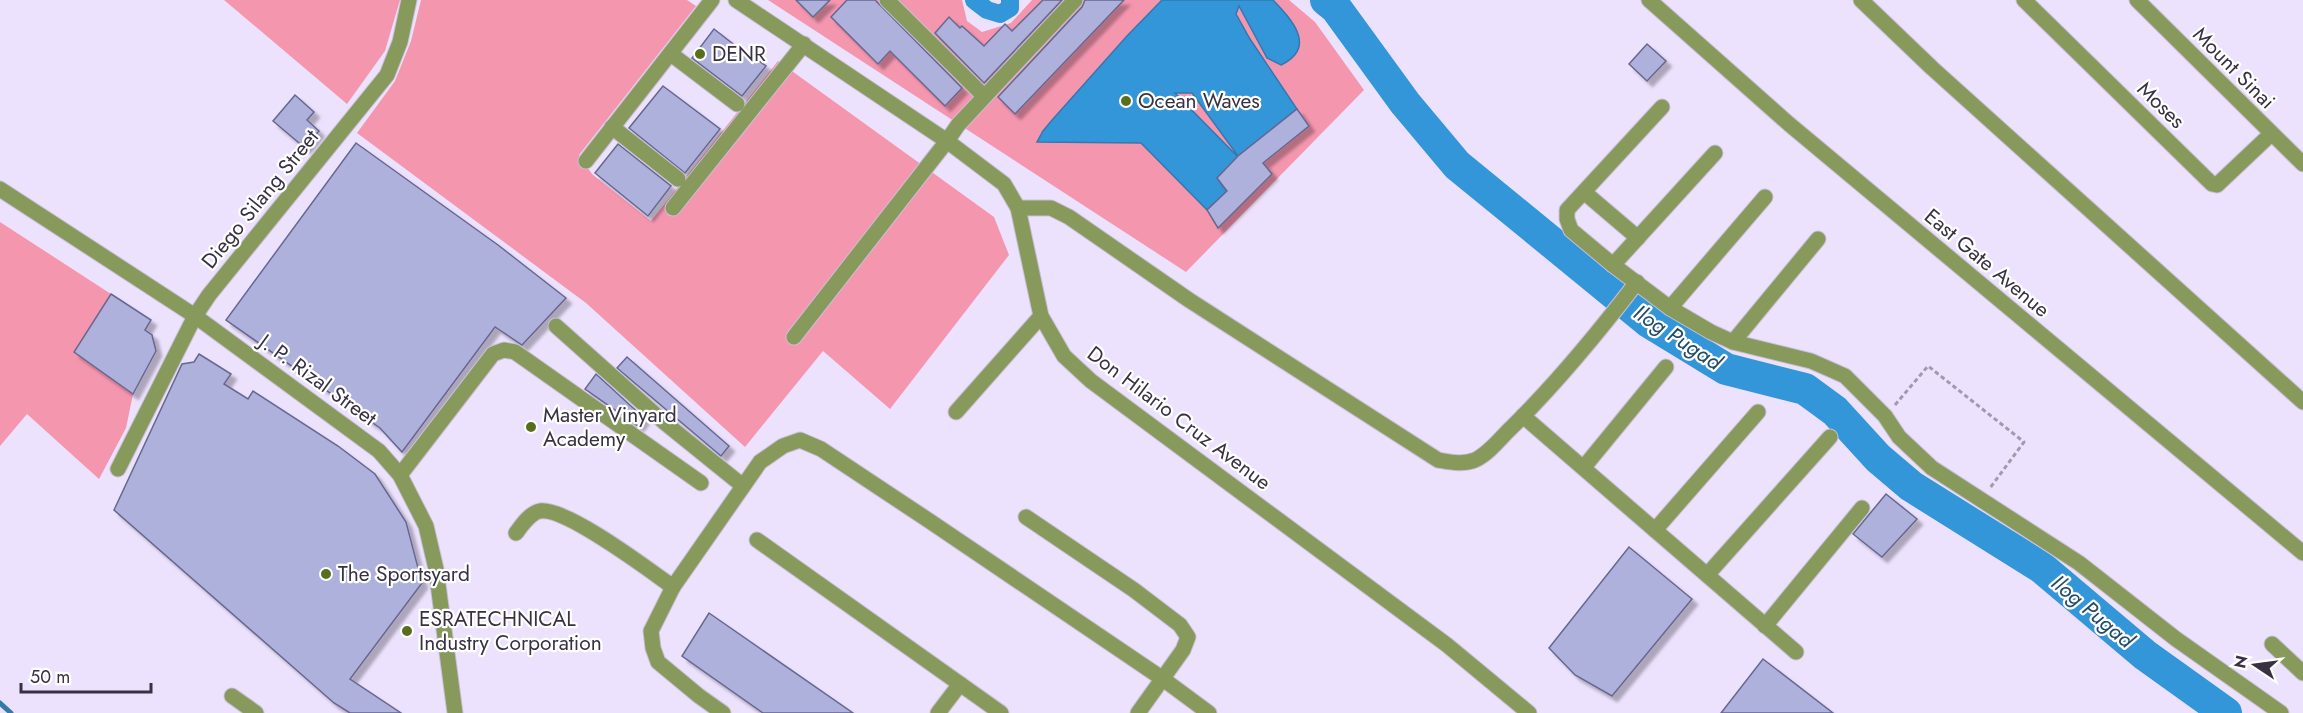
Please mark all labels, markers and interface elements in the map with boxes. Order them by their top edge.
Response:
street label: Mount Sinai [2186,20,2282,116]
place label: DENR [712,39,766,69]
marker: DENR [693,47,707,61]
street label: Moses [2130,75,2192,135]
place label: Ocean Waves [1138,86,1260,116]
marker: Ocean Waves [1119,94,1133,108]
street label: Diego Silang Street [194,123,326,275]
street label: East Gate Avenue [1918,202,2056,325]
water label: Ilog Pugad [1628,296,1730,379]
street label: J. P. Rizal Street [251,325,383,433]
street label: Don Hilario Cruz Avenue [1081,339,1277,497]
place label: Master Vinyard Academy [543,400,677,454]
marker: Master Vinyard Academy [524,420,538,434]
place label: The Sportsyard [338,559,470,589]
marker: The Sportsyard [319,567,333,581]
water label: Ilog Pugad [2045,567,2143,656]
place label: ESRATECHNICAL Industry Corporation [419,604,602,658]
marker: ESRATECHNICAL Industry Corporation [400,624,414,638]
north arrow [2225,635,2285,695]
text: N [2228,653,2254,671]
scale bar [21,656,152,694]
text: 50 m [30,664,70,690]

